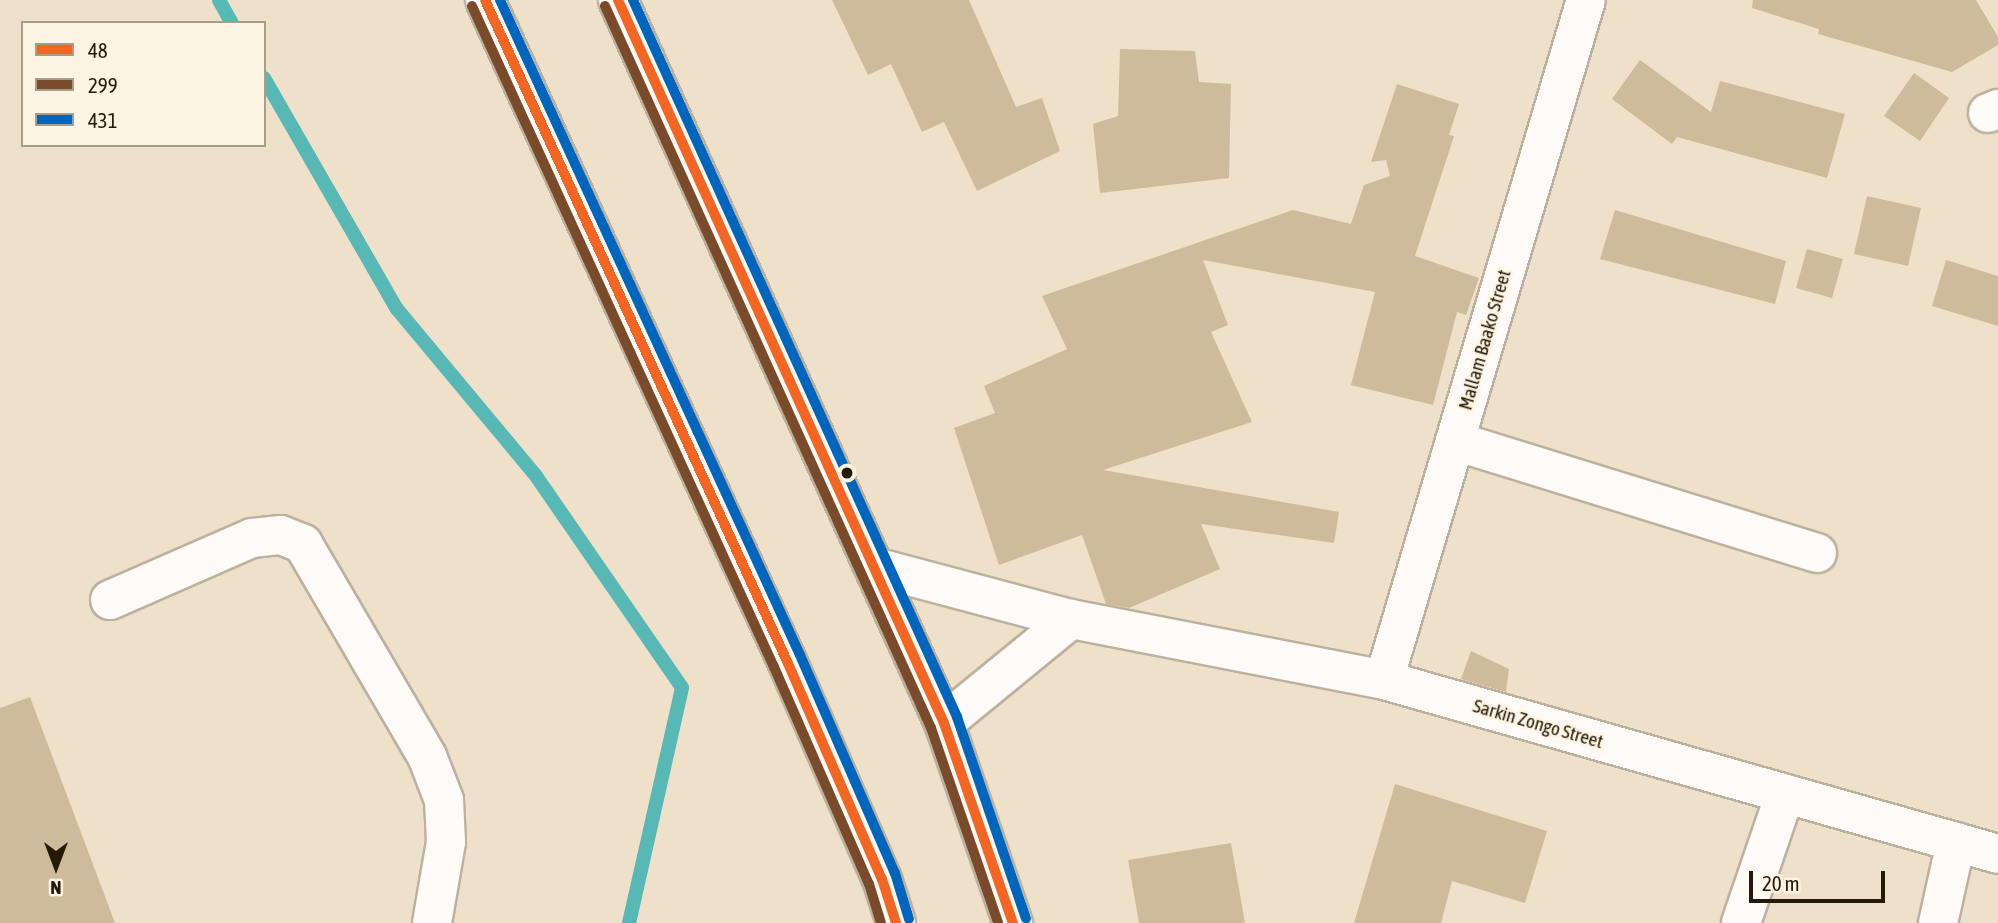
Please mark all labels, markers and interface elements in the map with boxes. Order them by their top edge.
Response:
legend [21,21,266,147]
text: 48 [88,38,108,62]
text: 299 [88,73,118,97]
text: 431 [88,108,118,132]
street label: Mallam Baako Street [1454,267,1516,413]
unlabelled marker [840,466,854,480]
street label: Sarkin Zongo Street [1470,695,1606,753]
north arrow [21,832,91,902]
scale bar [1753,856,1890,900]
text: 20 m [1762,871,1800,895]
text: N [50,877,62,899]

